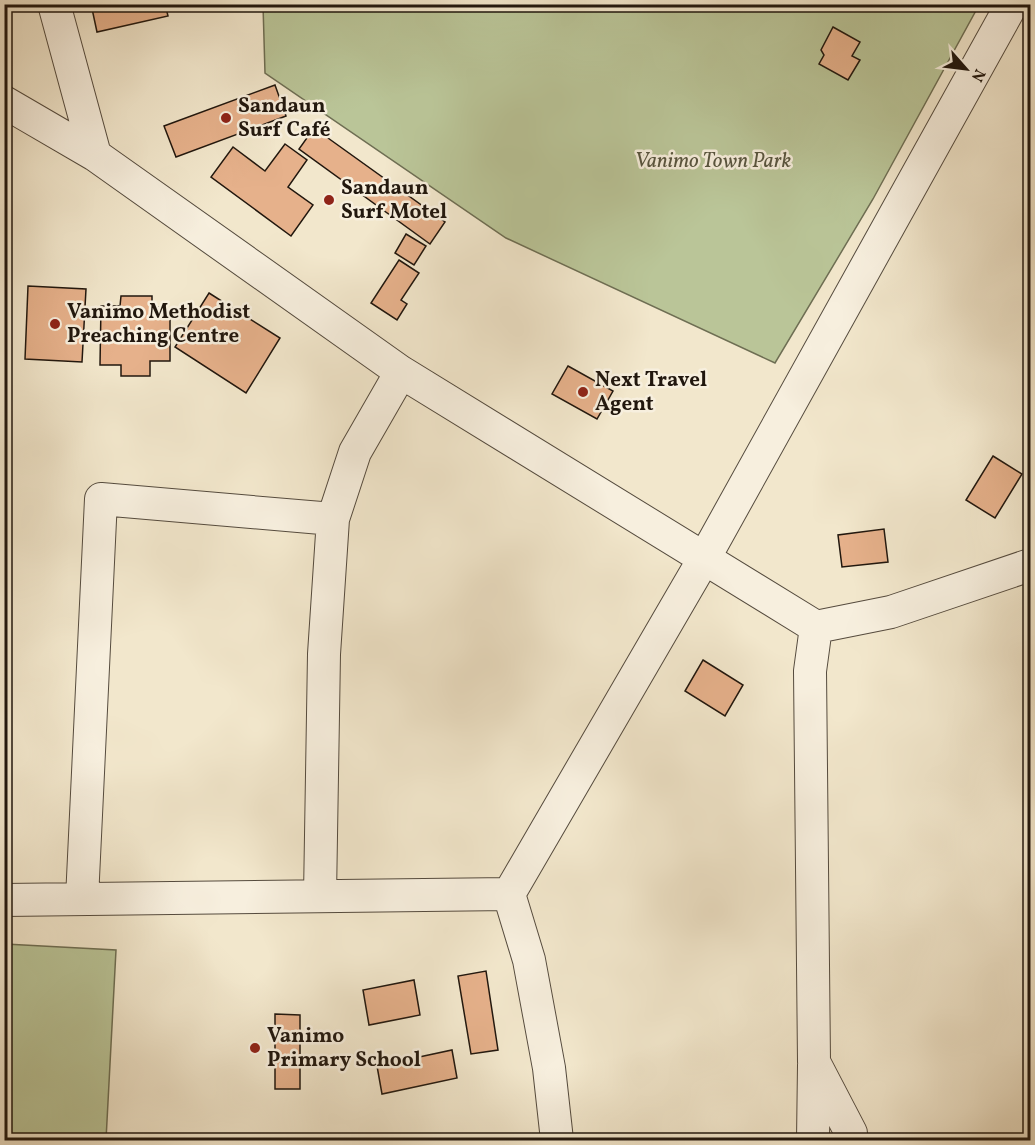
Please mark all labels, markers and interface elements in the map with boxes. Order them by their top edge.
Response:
north arrow [936,39,996,99]
text: N [965,65,990,86]
place label: Sandaun Surf Café [238,92,331,145]
marker: Sandaun Surf Café [219,111,233,125]
park label: Vanimo Town Park [635,147,792,176]
place label: Sandaun Surf Motel [341,174,447,227]
marker: Sandaun Surf Motel [322,193,336,207]
place label: Vanimo Methodist Preaching Centre [67,298,250,351]
marker: Vanimo Methodist Preaching Centre [48,317,62,331]
place label: Next Travel Agent [595,366,707,419]
marker: Next Travel Agent [576,385,590,399]
place label: Vanimo Primary School [267,1022,421,1075]
marker: Vanimo Primary School [248,1041,262,1055]

